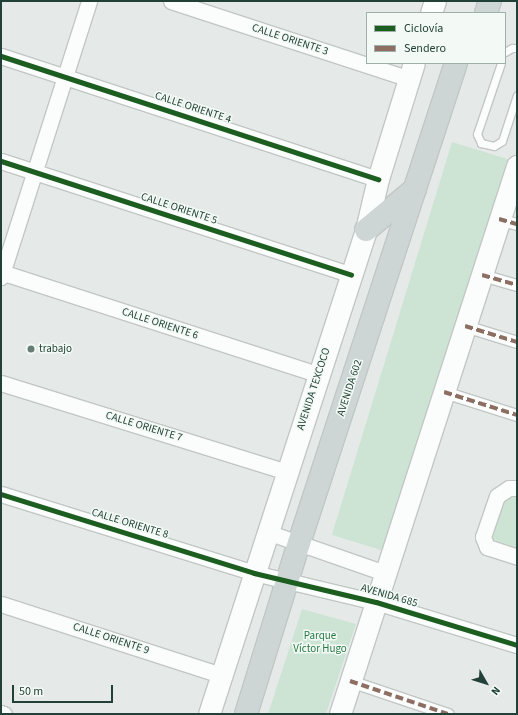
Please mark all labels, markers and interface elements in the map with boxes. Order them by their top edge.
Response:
legend [366,12,506,64]
text: Ciclovía [404,20,443,37]
street label: CALLE ORIENTE 3 [250,21,330,59]
text: Sendero [404,40,446,57]
street label: CALLE ORIENTE 4 [153,89,233,127]
street label: CALLE ORIENTE 5 [139,190,219,228]
street label: CALLE ORIENTE 6 [120,305,200,343]
place label: trabajo [39,342,72,356]
marker: trabajo [26,344,36,354]
street label: AVENIDA TEXCOCO [294,346,334,432]
street label: AVENIDA 602 [335,358,365,418]
street label: CALLE ORIENTE 7 [104,409,184,445]
street label: CALLE ORIENTE 8 [90,506,170,542]
street label: AVENIDA 685 [359,582,419,610]
street label: CALLE ORIENTE 9 [71,620,151,658]
park label: Parque Víctor Hugo [293,630,347,656]
north arrow [466,663,506,703]
scale bar [14,677,115,703]
text: 50 m [19,683,43,700]
text: N [488,683,504,698]

